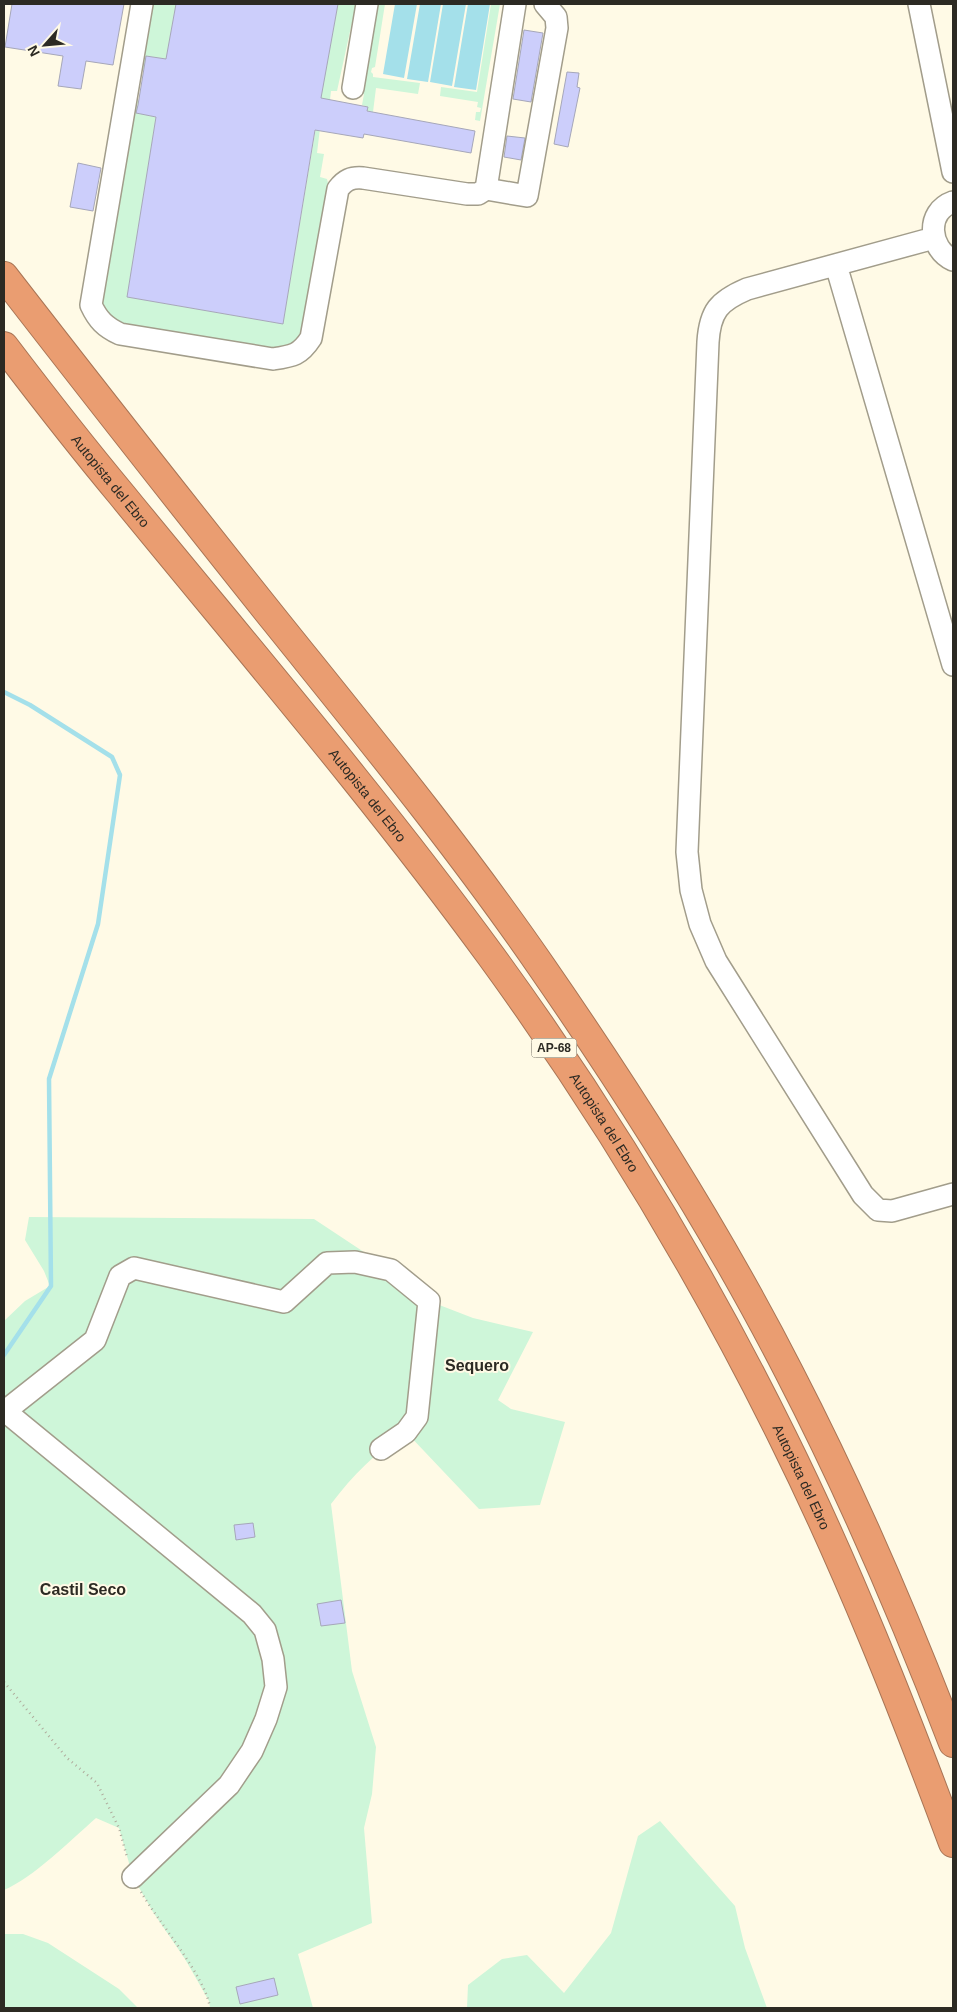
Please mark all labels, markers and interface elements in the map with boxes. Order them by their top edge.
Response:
north arrow [20,20,70,70]
text: N [24,43,43,59]
street label: Autopista del Ebro [68,432,153,531]
street label: Autopista del Ebro [326,745,410,845]
road number: AP-68 [532,1038,576,1058]
street label: Autopista del Ebro [567,1070,642,1175]
district label: Sequero [445,1357,509,1374]
street label: Autopista del Ebro [770,1422,833,1532]
district label: Castil Seco [40,1581,126,1598]

